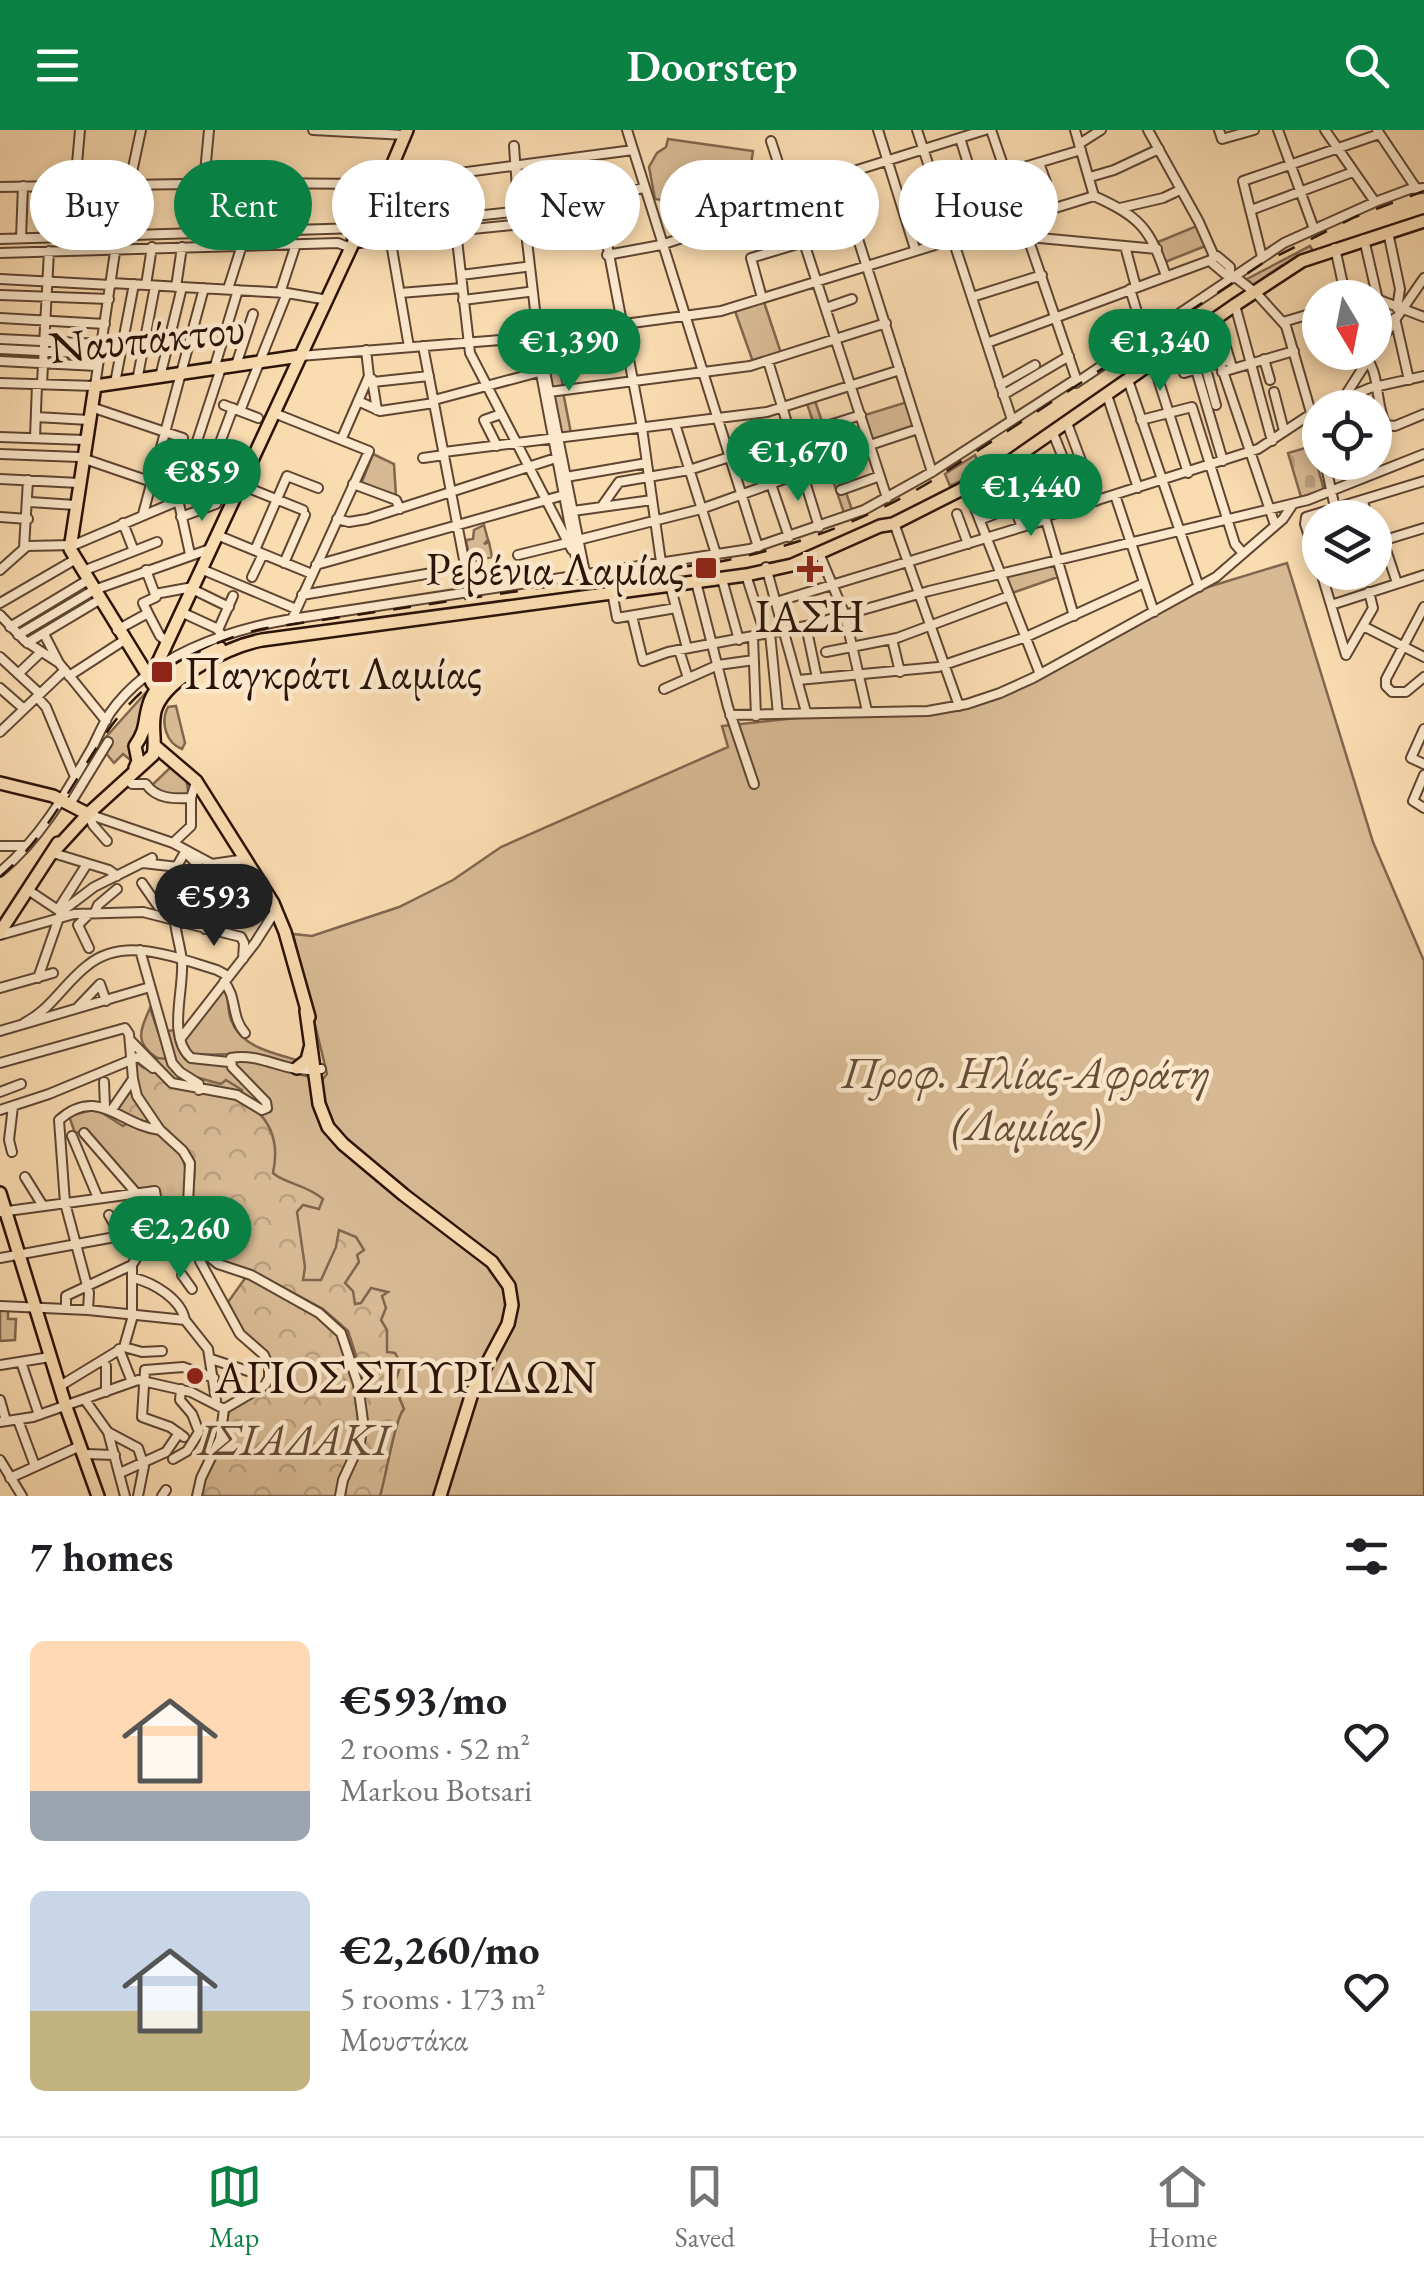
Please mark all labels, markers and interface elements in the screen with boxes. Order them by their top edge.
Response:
text: Doorstep [626,36,798,94]
icon: menu [30,38,85,93]
icon: search [1339,38,1394,93]
chip: Buy [30,160,154,250]
chip: Rent [174,160,312,250]
chip: Filters [332,160,485,250]
chip: New [505,160,640,250]
chip: Apartment [660,160,879,250]
chip: House [899,160,1058,250]
north arrow [1302,280,1392,370]
map controls [1302,280,1392,590]
street label: Ναυπάκτου [46,298,248,376]
pin: €1,390 [488,309,650,394]
pin: €1,340 [1079,309,1241,394]
text: €1,390 [519,320,619,362]
text: €1,340 [1110,320,1210,362]
button: locate [1302,390,1392,480]
pin: €1,670 [717,419,879,504]
text: €1,670 [748,430,848,472]
pin: €859 [143,439,261,524]
text: €859 [165,450,239,492]
pin: €1,440 [950,454,1112,539]
text: €1,440 [981,465,1081,507]
button: layers [1302,500,1392,590]
place label: Ρεβένια Λαμίας [426,539,684,597]
marker: Ρεβένια Λαμίας [693,555,719,581]
marker: ΙΑΣΗ [797,556,823,582]
place label: ΙΑΣΗ [755,586,865,644]
place label: Παγκράτι Λαμίας [184,643,482,701]
marker: Παγκράτι Λαμίας [149,659,175,685]
pin: €593 [155,864,273,949]
text: €593 [177,875,251,917]
park label: Προφ. Ηλίας-Αφράτη (Λαμίας) [841,1043,1210,1153]
pin: €2,260 [99,1196,261,1281]
text: €2,260 [130,1207,230,1249]
place label: ΑΓΙΟΣ ΣΠΥΡΙΔΩΝ [214,1347,597,1405]
marker: ΑΓΙΟΣ ΣΠΥΡΙΔΩΝ [184,1365,206,1387]
park label: ΙΣΙΑΔΑΚΙ [196,1410,394,1468]
text: 7 homes [30,1529,173,1584]
icon: filters [1339,1529,1394,1584]
text: €593/mo [340,1672,507,1727]
icon: home [110,1681,230,1801]
icon: heart [1339,1714,1394,1769]
text: 2 rooms · 52 m² [340,1727,530,1769]
text: Markou Botsari [340,1769,532,1811]
text: €2,260/mo [340,1922,540,1977]
icon: home [110,1931,230,2051]
icon: heart [1339,1964,1394,2019]
text: 5 rooms · 173 m² [340,1977,546,2019]
text: Μουστάκα [340,2019,468,2061]
tab: Map [207,2159,262,2255]
tab: Saved [675,2159,735,2255]
tab: Home [1148,2159,1217,2255]

